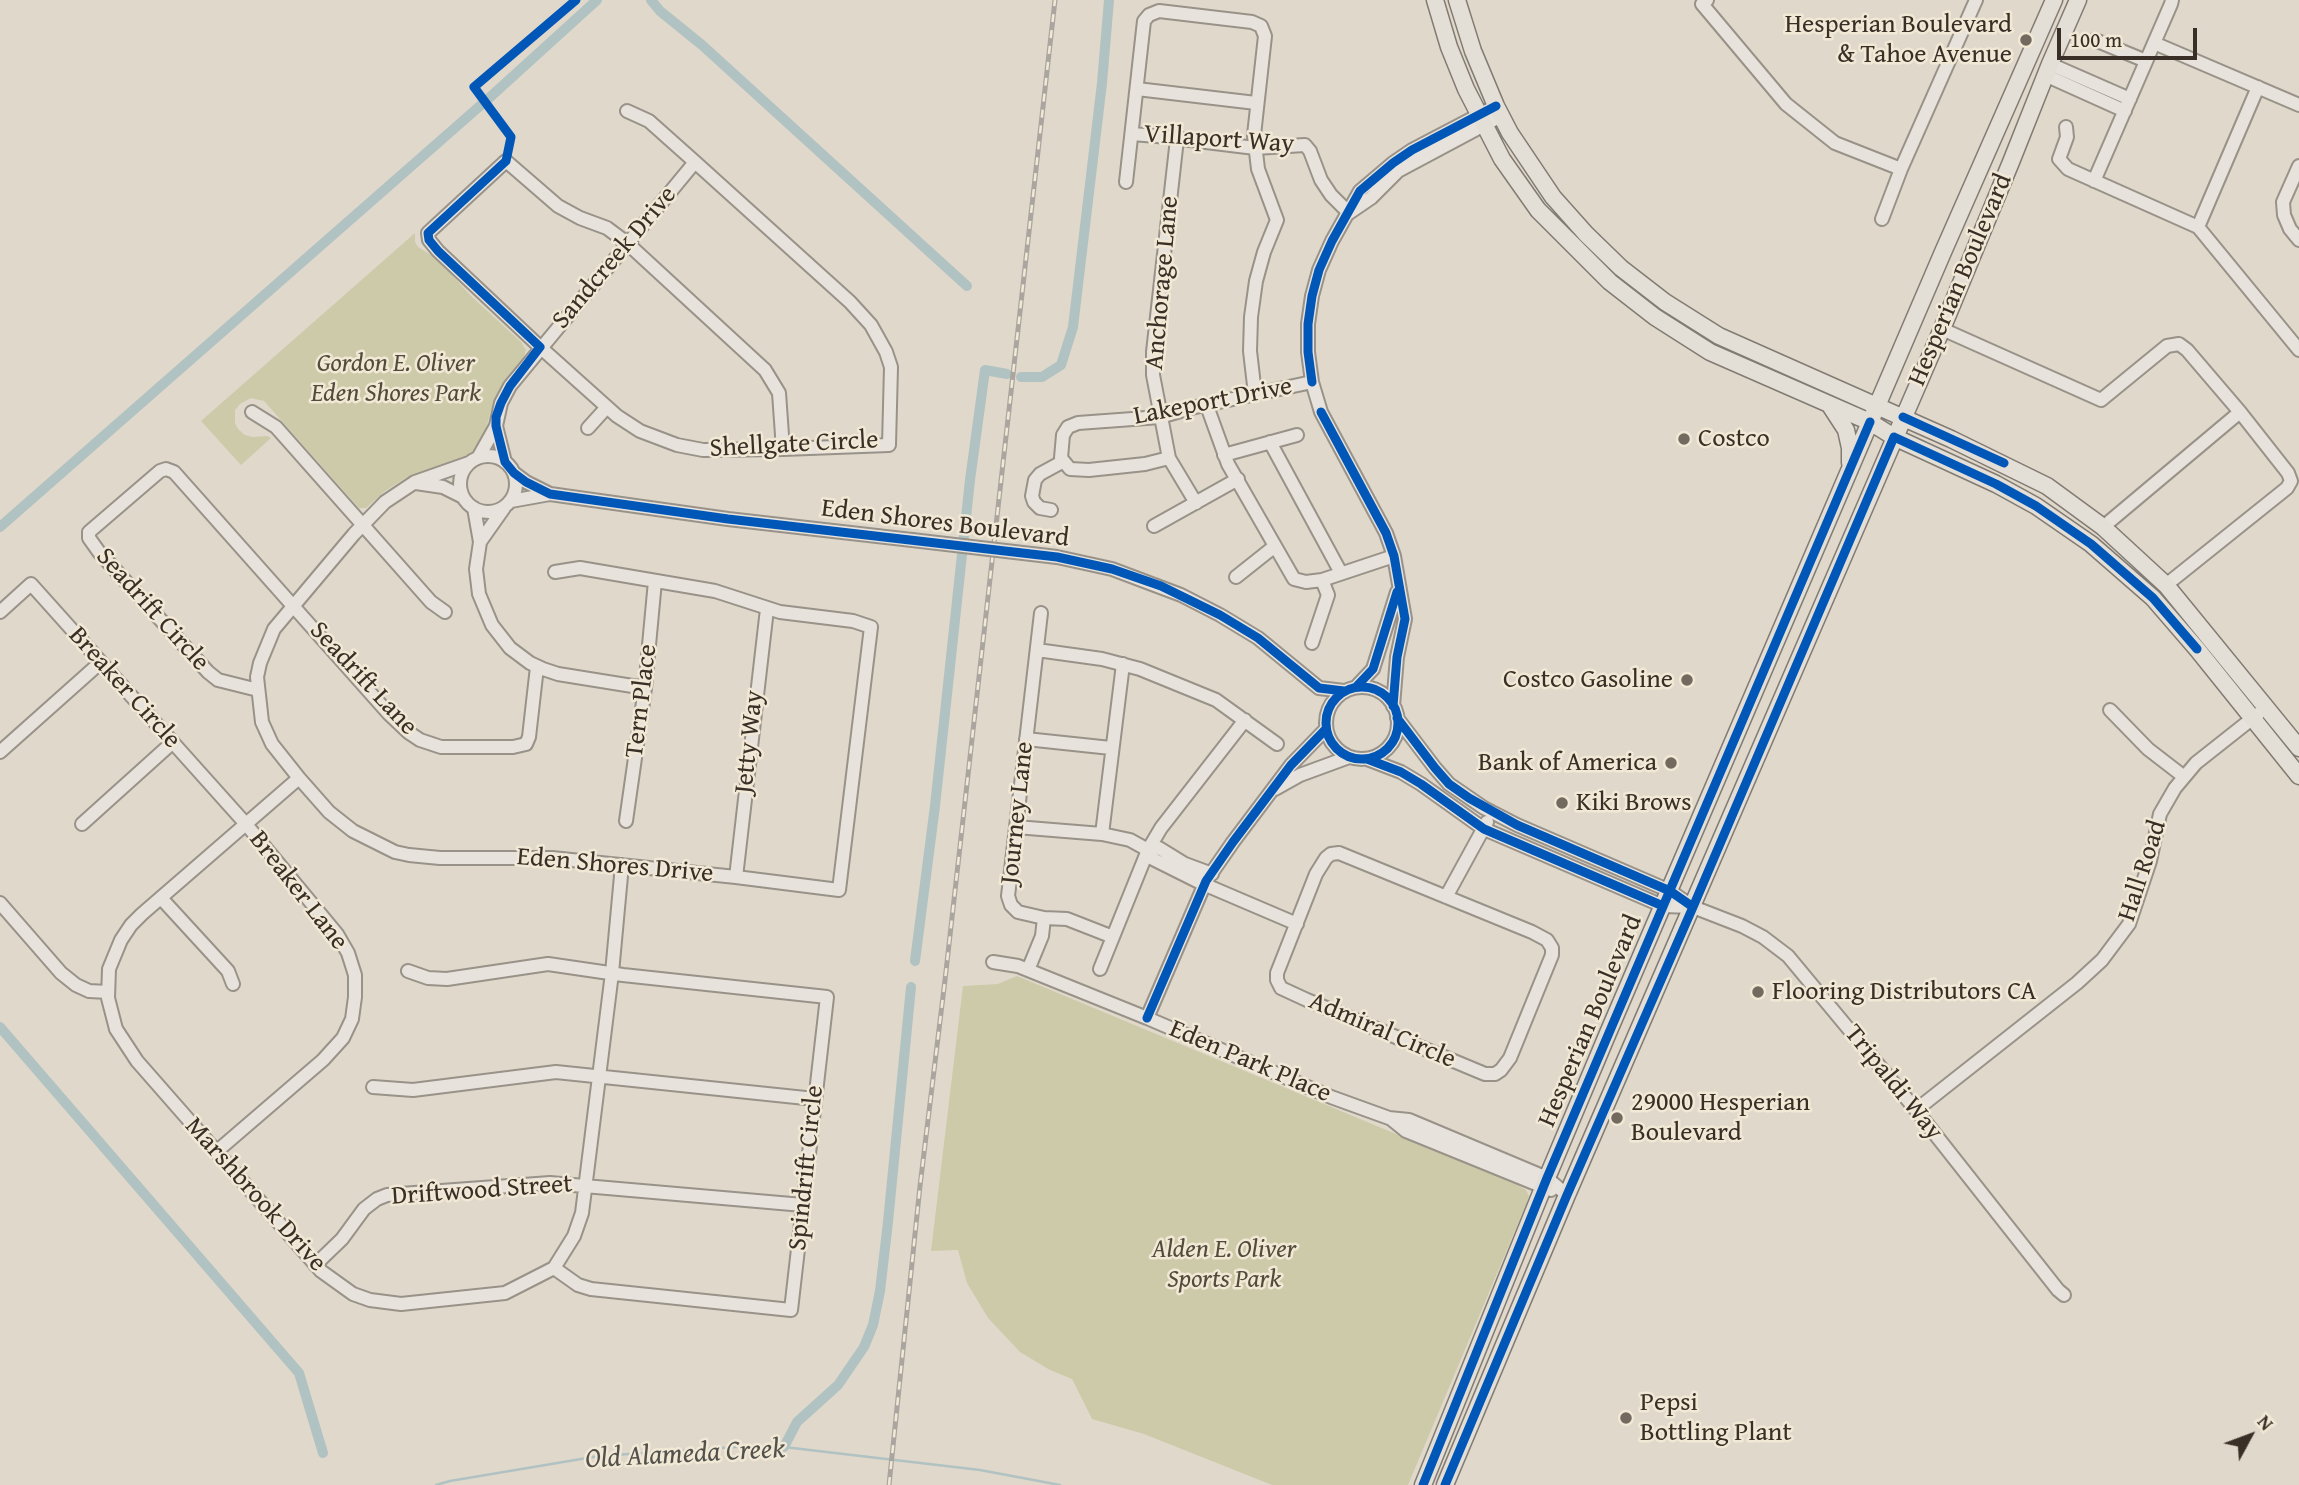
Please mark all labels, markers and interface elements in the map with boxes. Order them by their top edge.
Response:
place label: Hesperian Boulevard & Tahoe Avenue [1785,9,2012,70]
scale bar [2061,14,2201,58]
text: 100 m [2070,24,2122,55]
marker: Hesperian Boulevard & Tahoe Avenue [2018,32,2034,48]
street label: Villaport Way [1143,119,1295,161]
street label: Hesperian Boulevard [1902,169,2020,391]
street label: Sandcreek Drive [546,180,684,336]
street label: Anchorage Lane [1140,195,1186,371]
park label: Gordon E. Oliver Eden Shores Park [311,348,481,410]
street label: Lakeport Drive [1131,371,1295,433]
place label: Costco [1698,423,1770,455]
street label: Shellgate Circle [709,425,879,465]
marker: Costco [1676,431,1692,447]
street label: Eden Shores Boulevard [819,493,1071,555]
street label: Seadrift Circle [89,542,215,678]
street label: Seadrift Lane [302,616,424,742]
street label: Breaker Circle [61,621,187,755]
street label: Tern Place [620,642,664,760]
place label: Costco Gasoline [1503,664,1673,696]
marker: Costco Gasoline [1679,672,1695,688]
street label: Jetty Way [729,689,771,795]
street label: Journey Lane [995,740,1041,886]
place label: Bank of America [1478,747,1657,779]
marker: Bank of America [1663,755,1679,771]
place label: Kiki Brows [1576,787,1692,819]
marker: Kiki Brows [1554,795,1570,811]
street label: Hall Road [2112,817,2174,925]
street label: Breaker Lane [242,825,354,957]
street label: Eden Shores Drive [516,842,714,890]
street label: Hesperian Boulevard [1532,910,1650,1132]
place label: Flooring Distributors CA [1772,976,2036,1008]
marker: Flooring Distributors CA [1750,984,1766,1000]
street label: Admiral Circle [1304,986,1460,1076]
street label: Eden Park Place [1164,1014,1336,1110]
street label: Tripaldi Way [1837,1019,1949,1147]
street label: Spindrift Circle [783,1084,831,1252]
place label: 29000 Hesperian Boulevard [1631,1087,1810,1148]
marker: 29000 Hesperian Boulevard [1609,1110,1625,1126]
street label: Marshbrook Drive [178,1111,332,1279]
street label: Driftwood Street [390,1169,574,1213]
park label: Alden E. Oliver Sports Park [1152,1234,1296,1296]
place label: Pepsi Bottling Plant [1640,1387,1792,1448]
north arrow [2215,1401,2285,1471]
text: N [2251,1408,2281,1436]
marker: Pepsi Bottling Plant [1618,1410,1634,1426]
water label: Old Alameda Creek [584,1433,786,1477]

